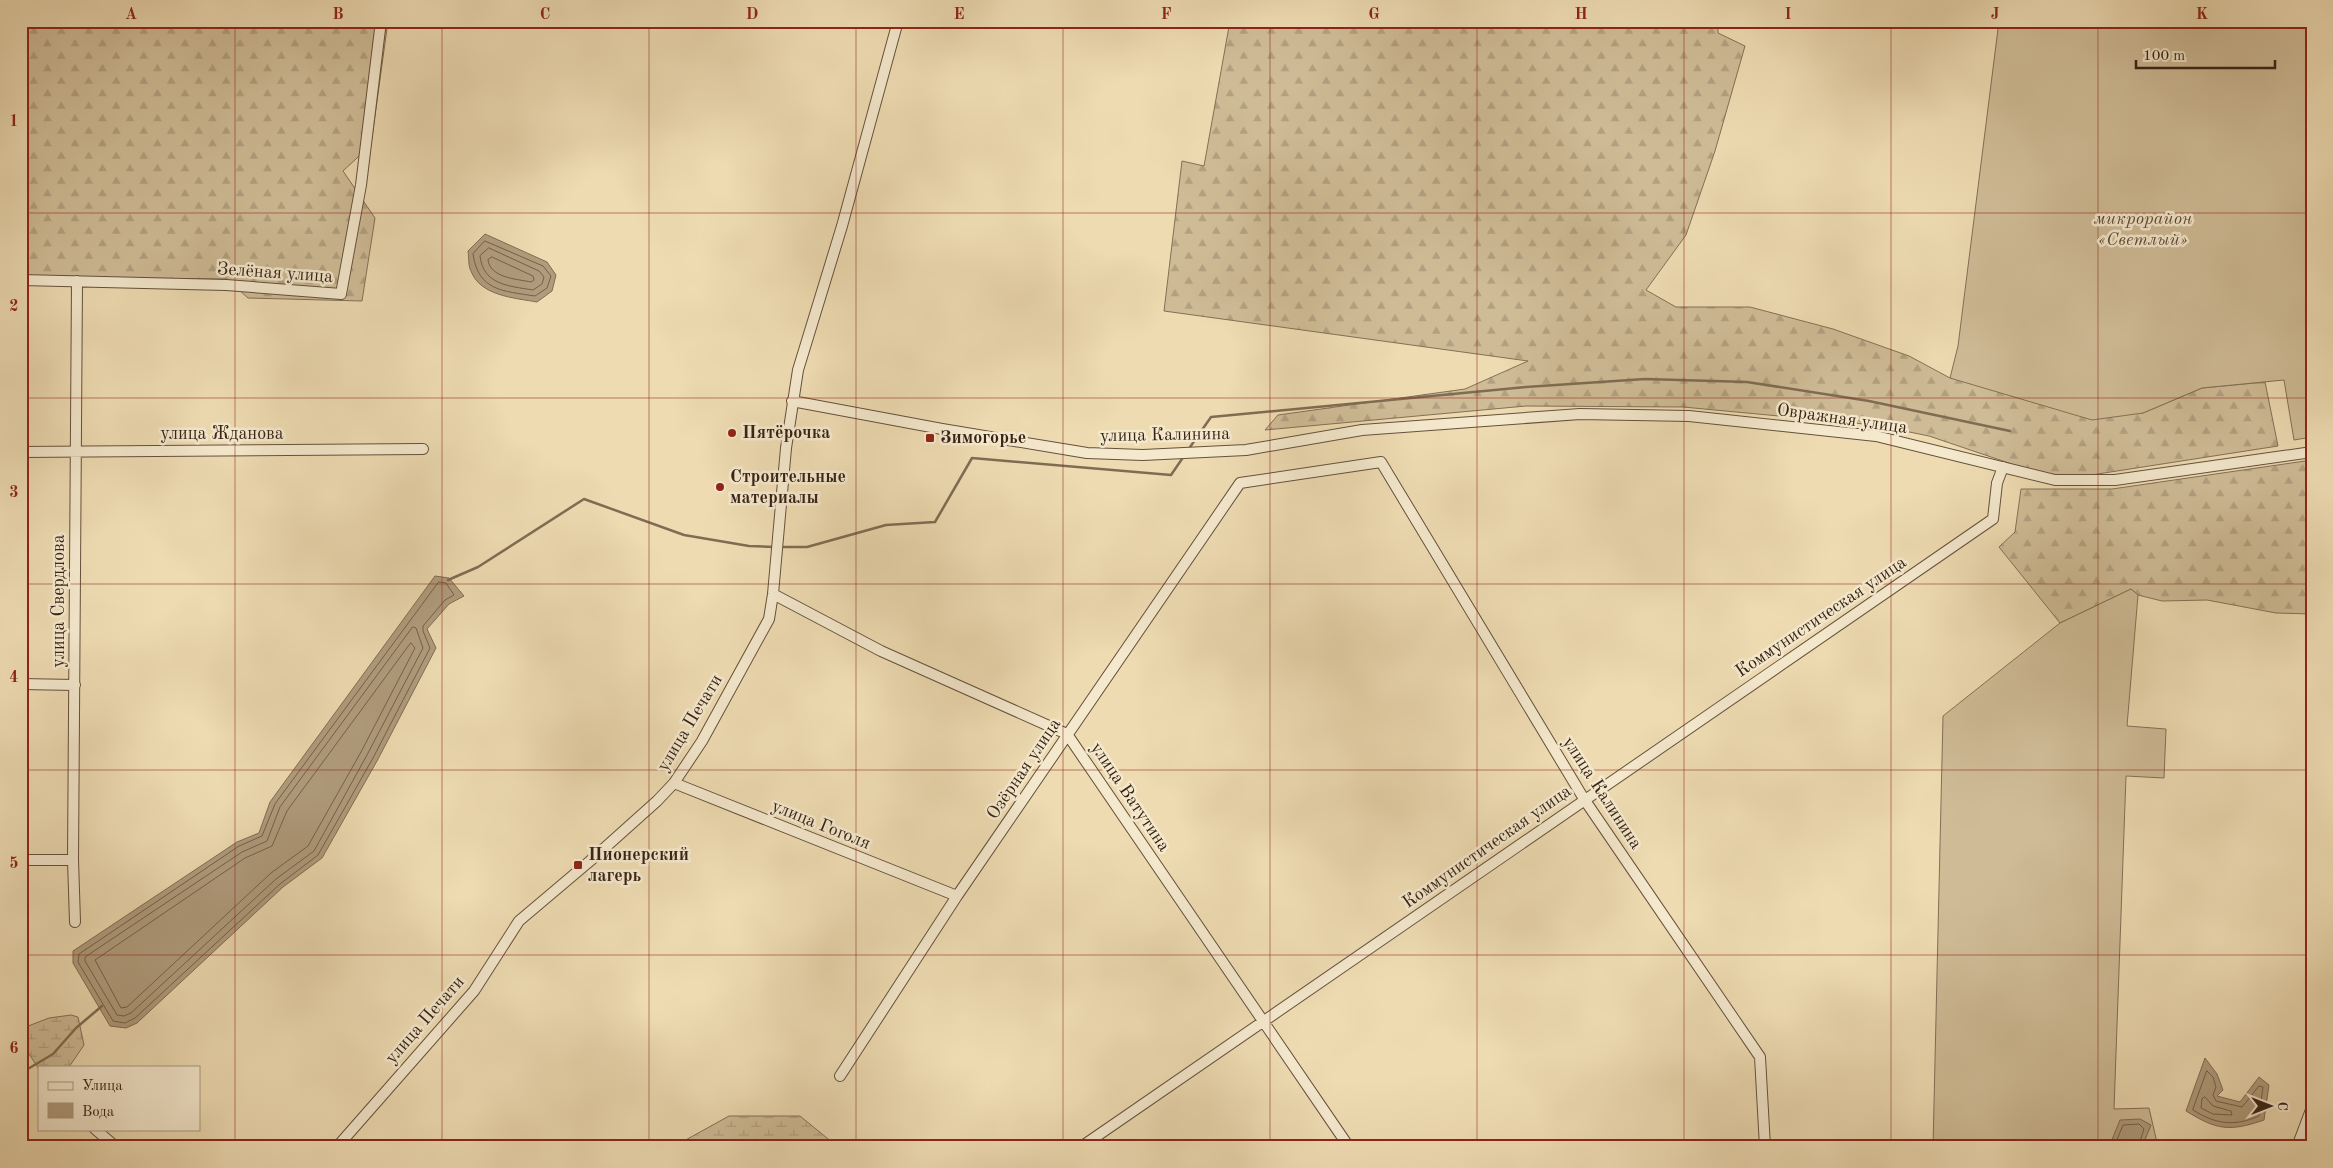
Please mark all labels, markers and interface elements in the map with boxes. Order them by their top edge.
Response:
text: A [125,7,137,23]
text: B [332,7,344,23]
text: C [540,7,550,23]
text: D [746,7,758,23]
text: E [953,7,965,23]
text: F [1161,7,1172,23]
text: G [1368,7,1380,23]
text: H [1574,7,1588,23]
text: I [1784,7,1792,23]
text: J [1991,7,2000,23]
text: K [2196,7,2208,23]
scale bar [2136,38,2274,70]
text: 100 m [2143,49,2185,64]
text: 1 [9,114,19,130]
park label: микрорайон «Светлый» [2094,210,2192,249]
street label: Зелёная улица [216,260,334,286]
text: 2 [9,299,19,315]
street label: Овражная улица [1776,401,1909,437]
place label: Пятёрочка [742,424,830,442]
street label: улица Жданова [160,425,284,443]
street label: улица Калинина [1100,425,1230,445]
marker: Пятёрочка [726,427,738,439]
place label: Зимогорье [940,429,1026,447]
marker: Зимогорье [924,432,936,444]
place label: Строительные материалы [730,468,846,507]
marker: Строительные материалы [714,481,726,493]
text: 3 [9,485,19,501]
street label: улица Свердлова [50,534,68,668]
street label: Коммунистическая улица [1732,553,1910,681]
text: 4 [9,670,19,686]
street label: улица Печати [654,671,726,775]
street label: Озёрная улица [984,715,1064,823]
street label: улица Калинина [1559,734,1645,853]
street label: улица Ватутина [1087,739,1173,855]
street label: Коммунистическая улица [1399,782,1575,912]
street label: улица Гоголя [769,797,873,853]
place label: Пионерский лагерь [588,846,689,885]
text: 5 [9,856,19,872]
marker: Пионерский лагерь [572,859,584,871]
street label: улица Печати [382,973,468,1067]
text: 6 [9,1041,19,1057]
legend [38,1066,200,1130]
text: Улица [82,1079,123,1094]
north arrow [2246,1080,2296,1130]
text: С [2275,1101,2289,1111]
text: Вода [82,1105,115,1120]

